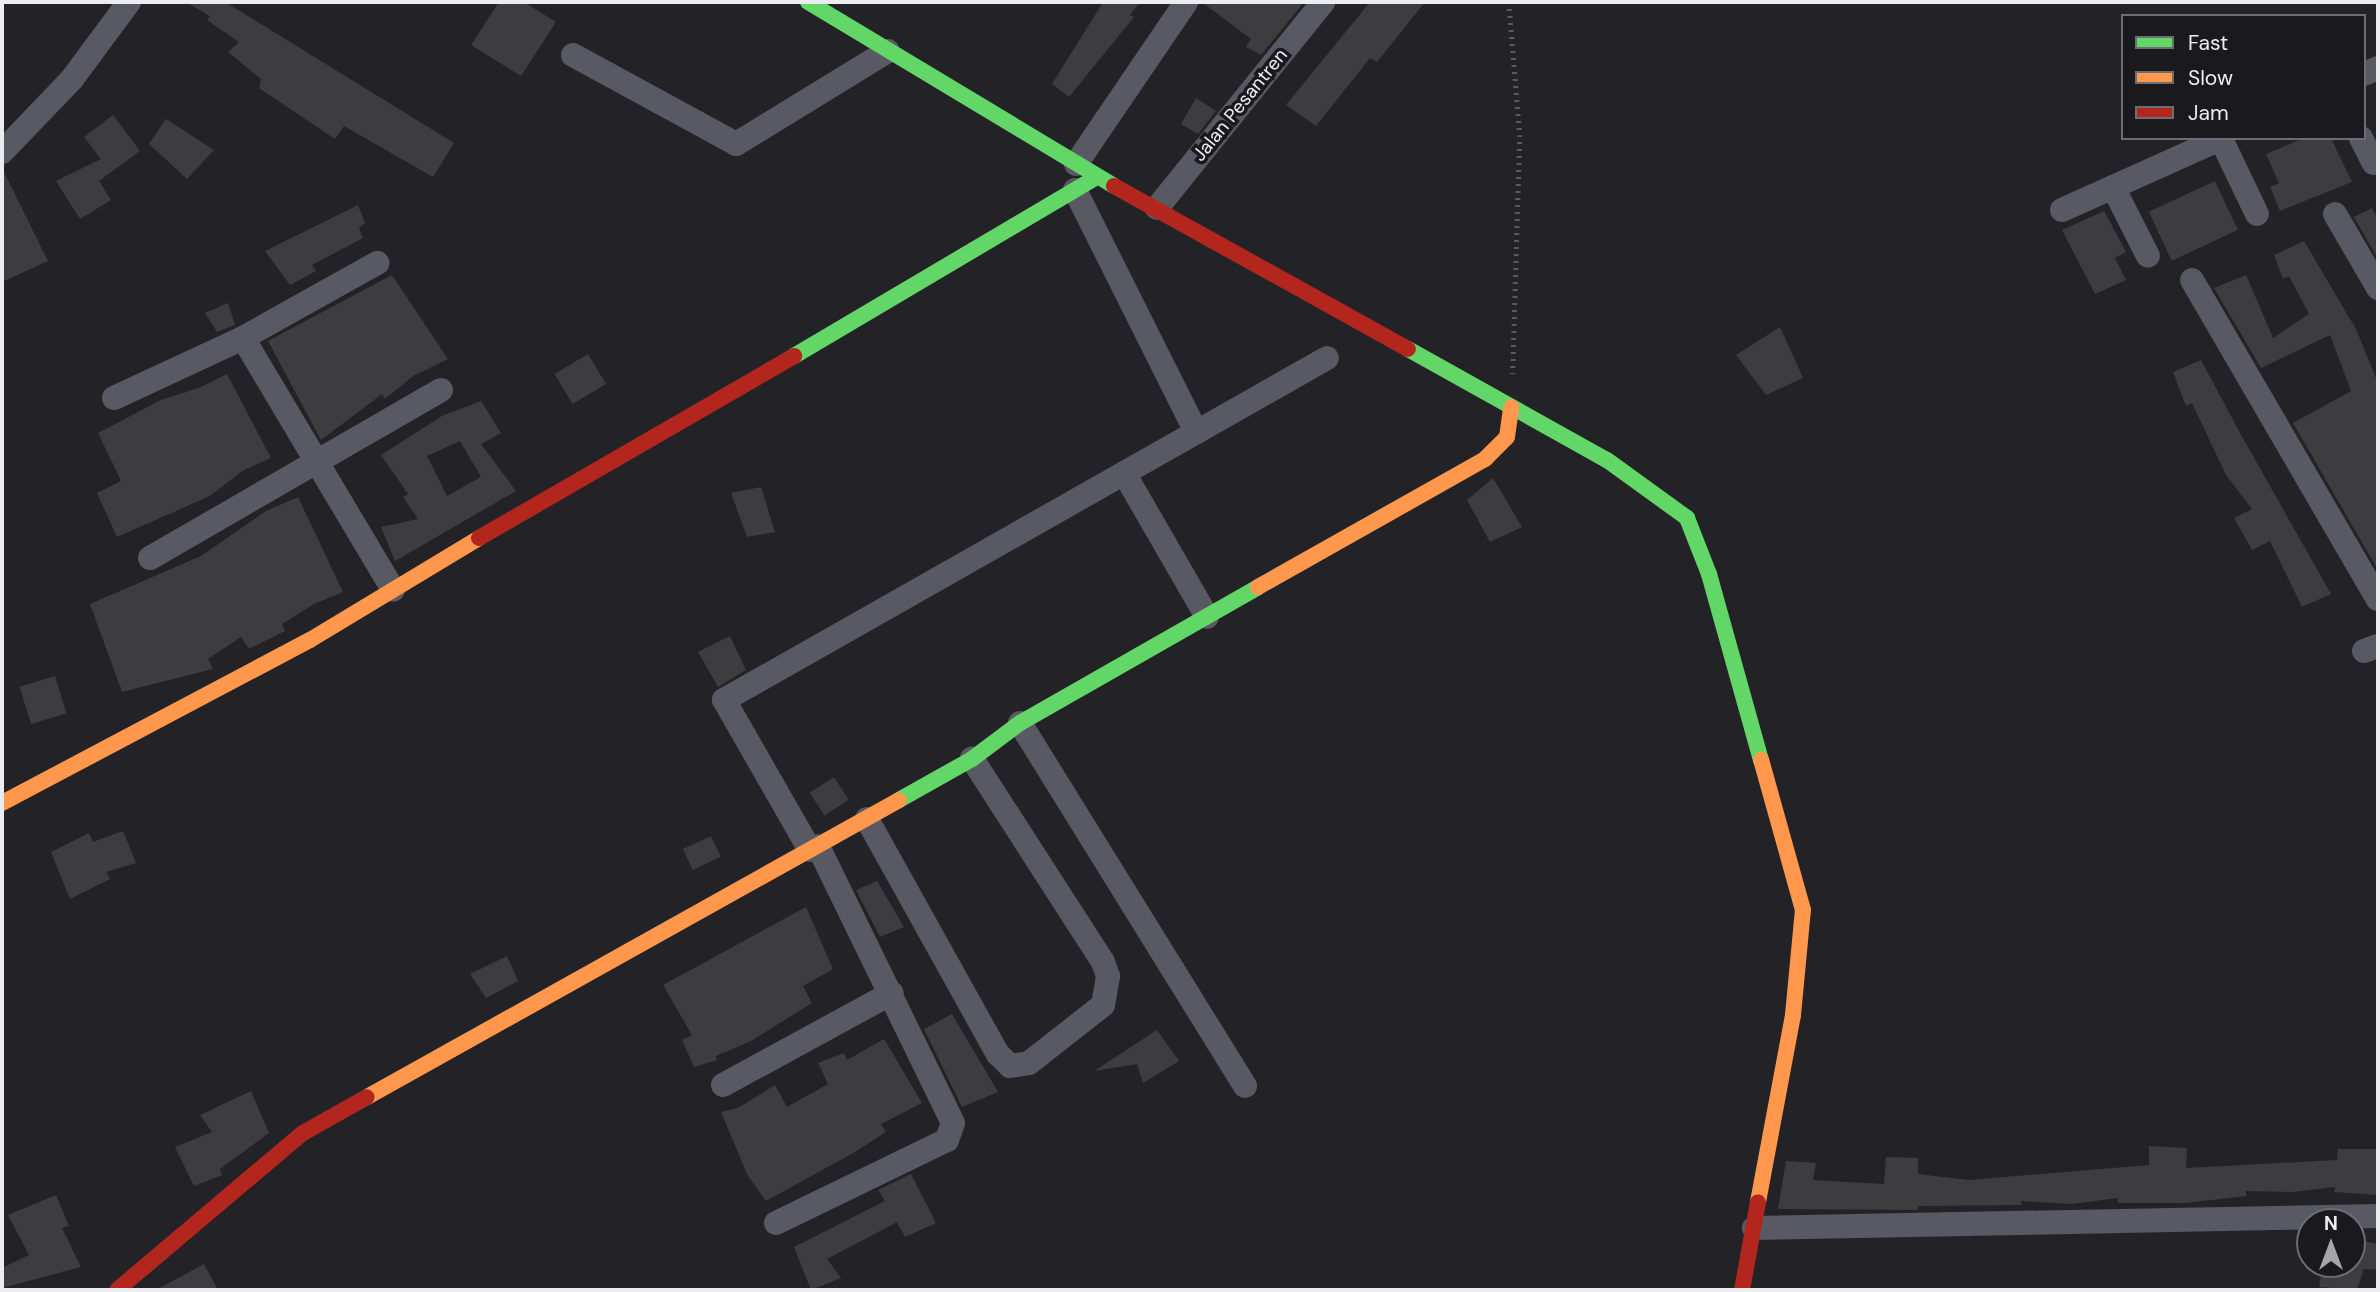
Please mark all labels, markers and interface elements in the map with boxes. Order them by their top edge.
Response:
legend [2121,14,2366,140]
text: Fast [2188,29,2228,57]
street label: Jalan Pesantren [1188,44,1292,166]
text: Slow [2188,64,2233,92]
text: Jam [2188,99,2229,127]
north arrow [2296,1208,2366,1278]
text: N [2324,1211,2338,1236]

